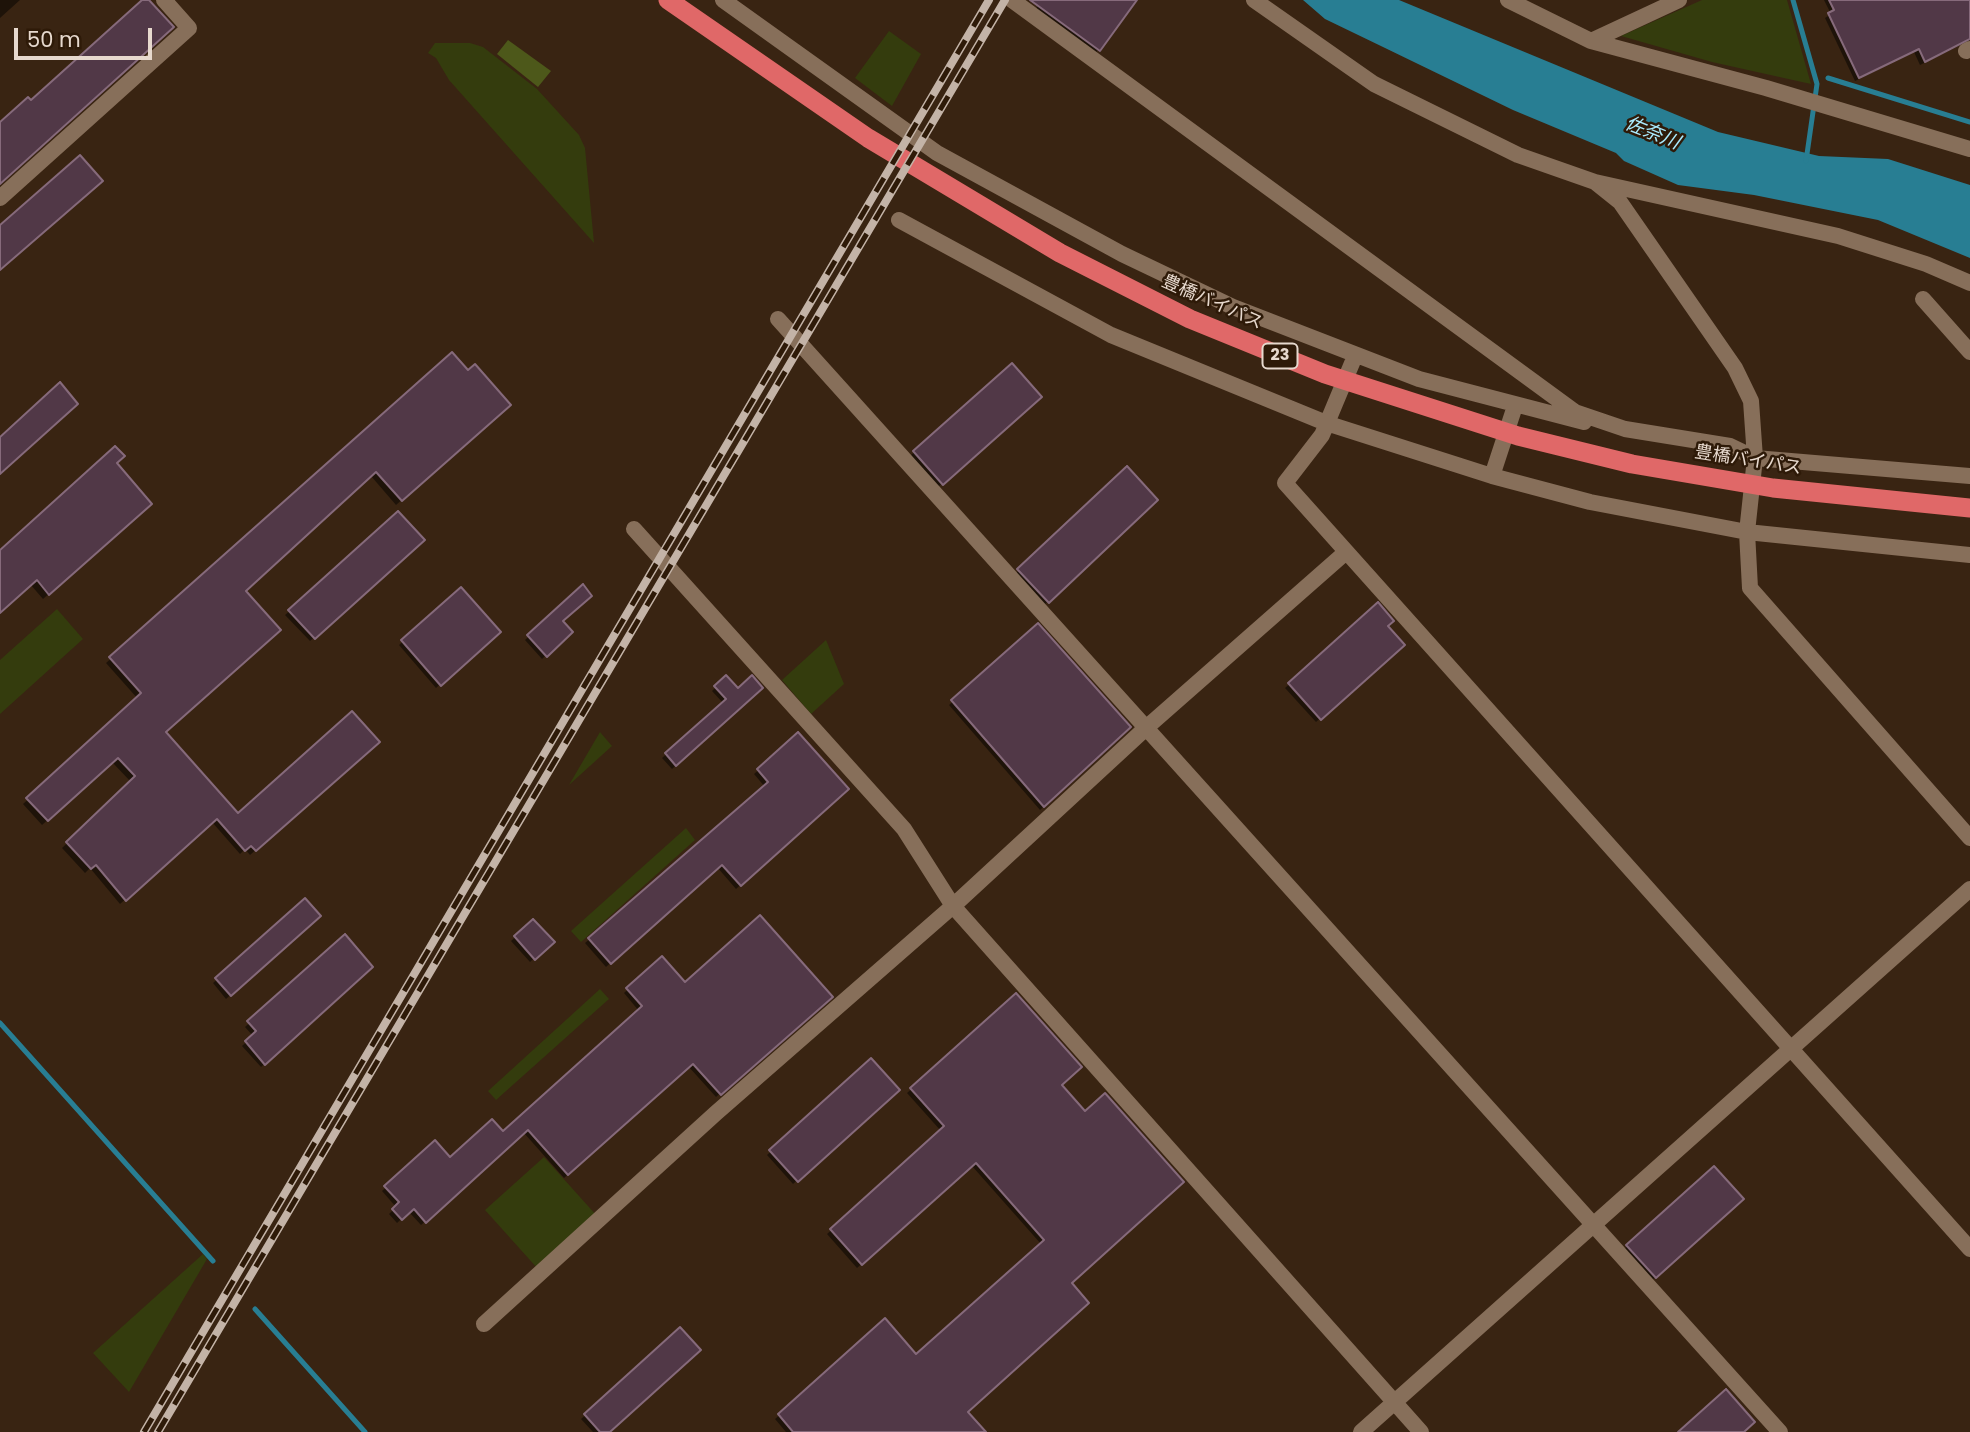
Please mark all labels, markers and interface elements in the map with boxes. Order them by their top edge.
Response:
scale bar [18,14,156,58]
text: 50 m [27,25,81,54]
water label: 佐奈川 [1621,113,1683,155]
street label: 豊橋バイパス [1158,271,1266,335]
road number: 23 [1262,344,1298,368]
street label: 豊橋バイパス [1693,442,1803,480]

